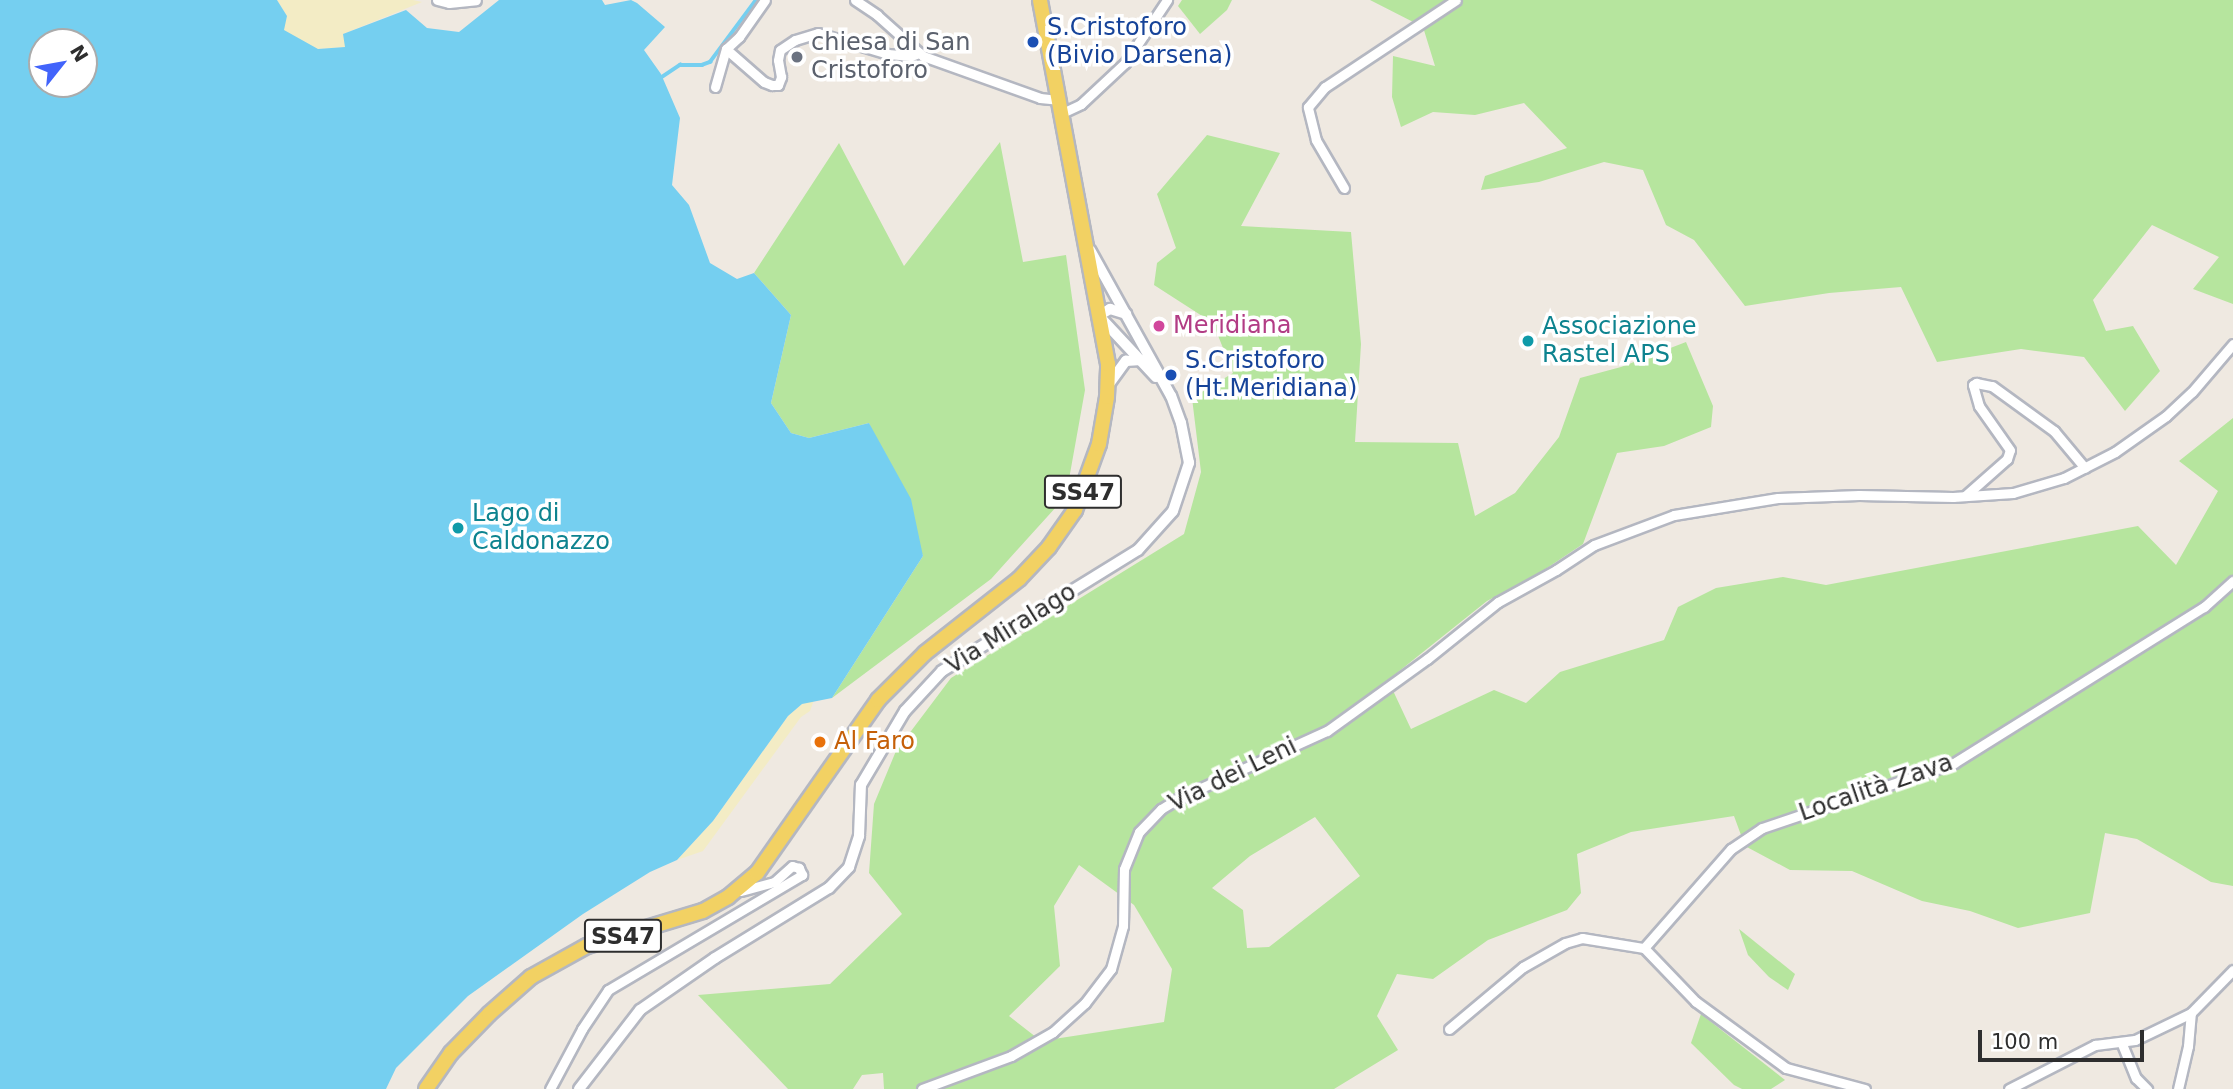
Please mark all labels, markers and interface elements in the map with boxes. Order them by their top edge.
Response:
place label: S.Cristoforo (Bivio Darsena) [1047,14,1232,70]
north arrow [28,28,98,98]
place label: chiesa di San Cristoforo [811,29,970,85]
marker: S.Cristoforo (Bivio Darsena) [1025,34,1041,50]
text: N [66,41,93,66]
marker: chiesa di San Cristoforo [789,49,805,65]
place label: Meridiana [1173,312,1292,340]
place label: Associazione Rastel APS [1542,313,1697,369]
marker: Meridiana [1151,318,1167,334]
marker: Associazione Rastel APS [1520,333,1536,349]
place label: S.Cristoforo (Ht.Meridiana) [1185,347,1357,403]
marker: S.Cristoforo (Ht.Meridiana) [1163,367,1179,383]
road number: SS47 [1043,472,1123,512]
place label: Lago di Caldonazzo [472,500,610,556]
marker: Lago di Caldonazzo [450,520,466,536]
street label: Via Miralago [941,578,1081,680]
place label: Al Faro [834,728,915,756]
street label: Via dei Leni [1164,732,1302,818]
marker: Al Faro [812,734,828,750]
street label: Località Zava [1795,748,1957,828]
road number: SS47 [583,917,663,956]
scale bar [1981,1016,2147,1060]
text: 100 m [1991,1030,2058,1054]

